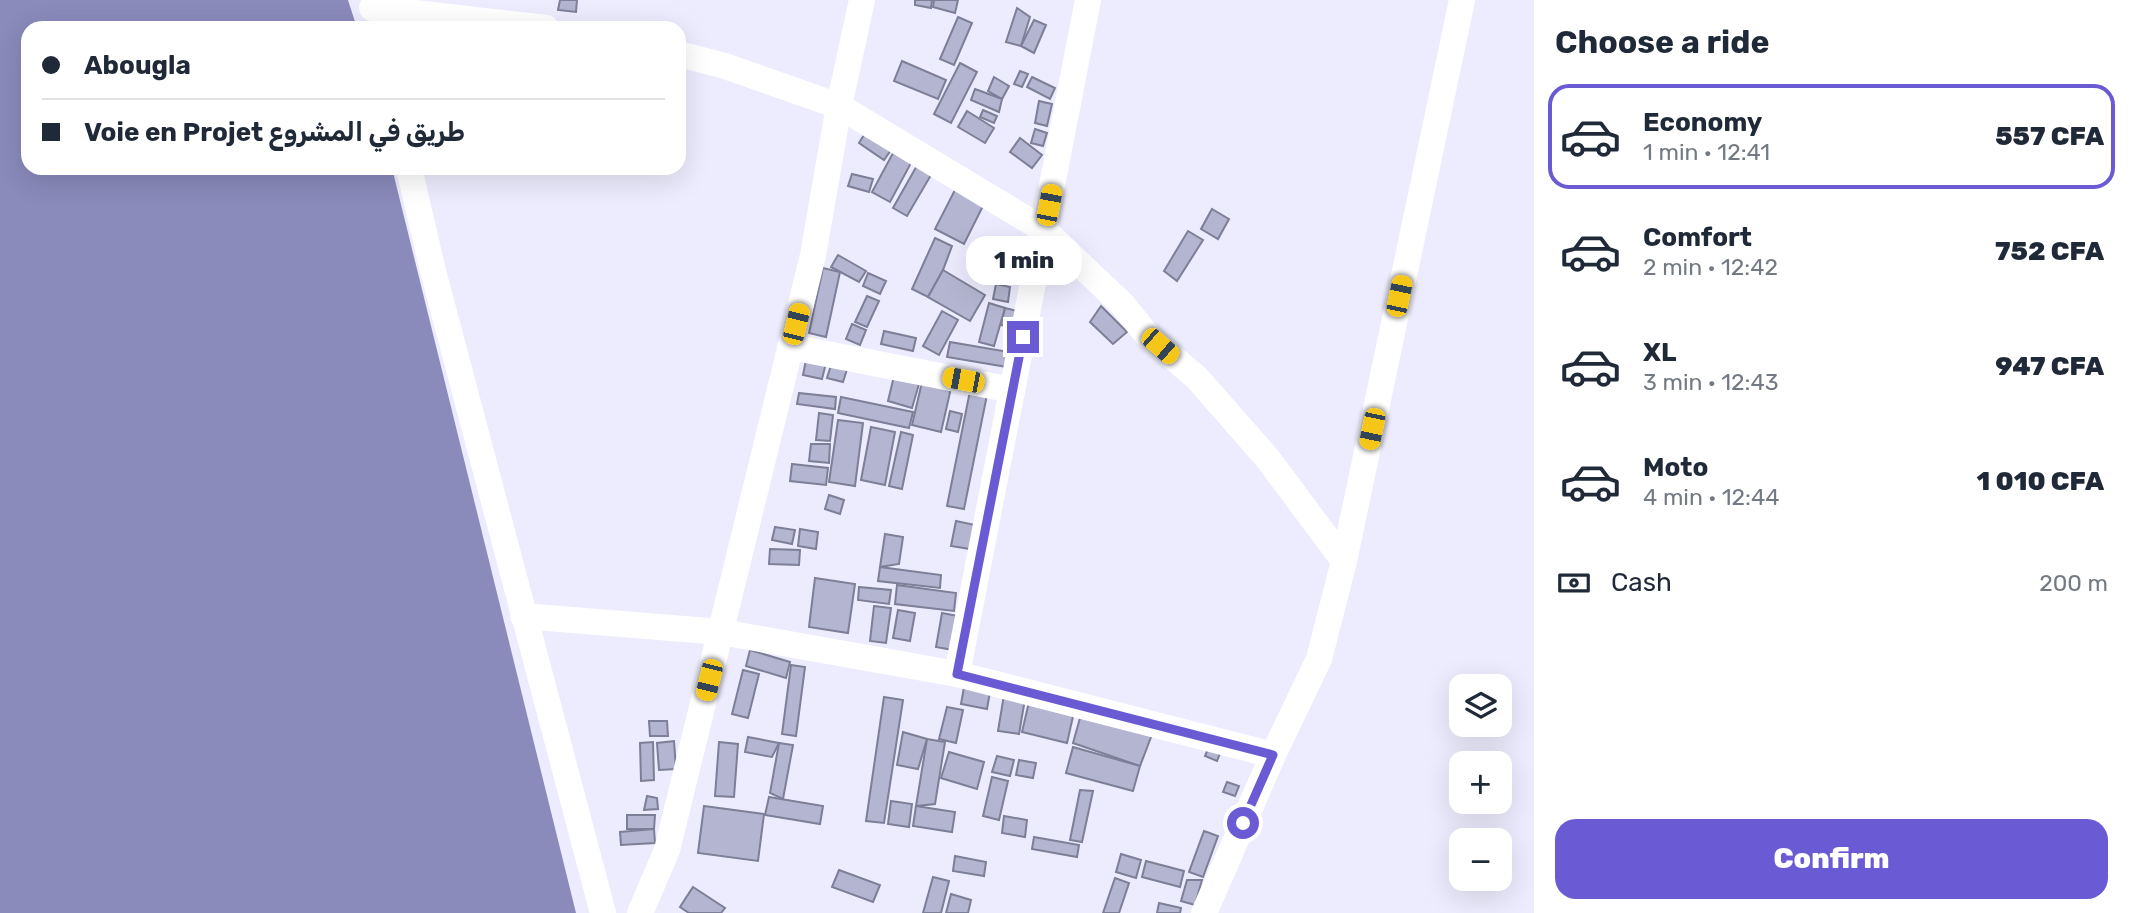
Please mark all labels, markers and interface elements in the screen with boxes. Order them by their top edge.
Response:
text: Choose a ride [1555,23,1769,61]
text: Abougla [84,50,191,81]
icon: car [1559,105,1622,168]
text: Economy [1643,107,1762,138]
text: Voie en Projet طريق في المشروع [84,117,465,148]
text: 557 CFA [1995,121,2104,152]
text: 1 min · 12:41 [1643,138,1770,166]
car [1035,182,1064,228]
icon: car [1559,220,1622,283]
text: Comfort [1643,222,1752,253]
callout: 1 min [965,236,1081,284]
text: 752 CFA [1995,236,2104,267]
text: 1 min [994,246,1054,274]
text: 2 min · 12:42 [1643,253,1778,281]
car [1385,273,1414,319]
car [781,301,812,347]
route end [1007,321,1039,353]
car [1138,324,1183,368]
icon: car [1559,335,1622,398]
text: XL [1643,337,1676,368]
text: 947 CFA [1995,351,2104,382]
car [941,366,986,394]
text: 3 min · 12:43 [1643,368,1779,396]
car [1358,406,1387,452]
icon: car [1559,450,1622,513]
text: Moto [1643,452,1708,483]
text: 1 010 CFA [1977,466,2104,497]
text: 4 min · 12:44 [1643,483,1780,511]
icon: cash [1555,564,1593,602]
text: Cash [1611,567,1672,598]
text: 200 m [2039,569,2108,597]
car [694,657,725,703]
map controls [1449,674,1512,891]
button: layers [1449,674,1512,737]
button: + [1449,751,1512,814]
route start [1227,807,1259,839]
button: Confirm [1555,819,2108,899]
button: − [1449,828,1512,891]

